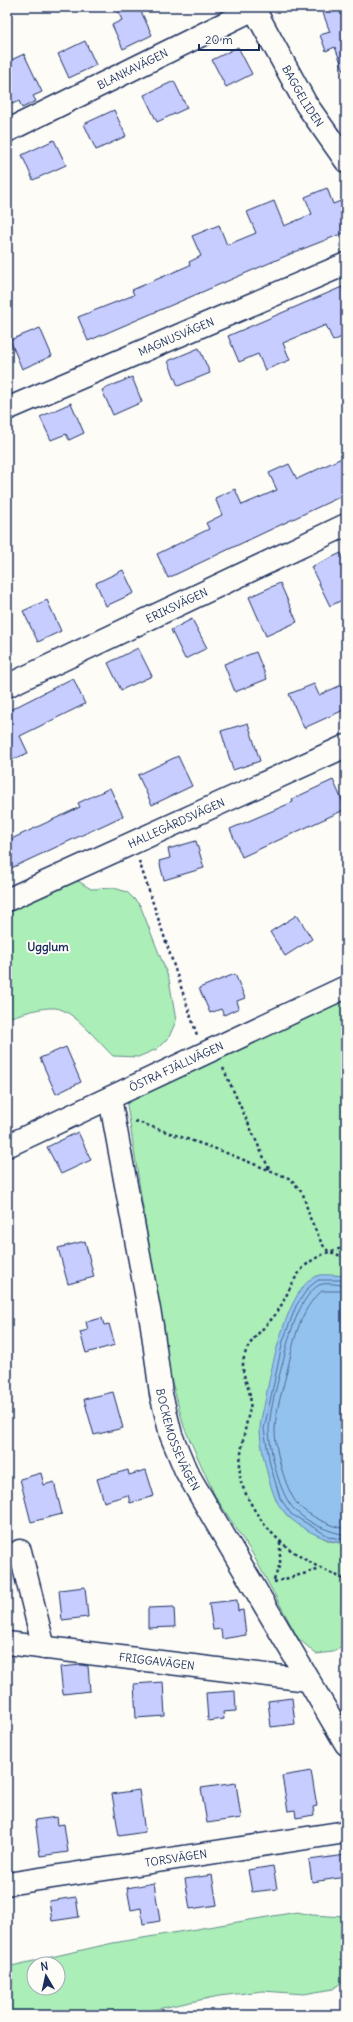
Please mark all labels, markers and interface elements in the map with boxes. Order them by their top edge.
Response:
scale bar [199,26,259,52]
text: 20 m [205,32,233,47]
street label: BLANKAVÄGEN [95,46,170,92]
street label: BAGGELIDEN [279,63,327,129]
street label: MAGNUSVÄGEN [136,314,216,359]
street label: ERIKSVÄGEN [144,585,210,626]
street label: HALLEGÅRDSVÄGEN [126,795,227,851]
district label: Ugglum [27,939,69,955]
street label: ÖSTRA FJÄLLVÄGEN [126,1038,226,1095]
street label: BOCKEMOSSEVÄGEN [153,1388,203,1493]
street label: FRIGGAVÄGEN [118,1650,196,1673]
street label: TORSVÄGEN [144,1846,208,1870]
north arrow [26,1956,66,1996]
text: N [40,1959,49,1974]

